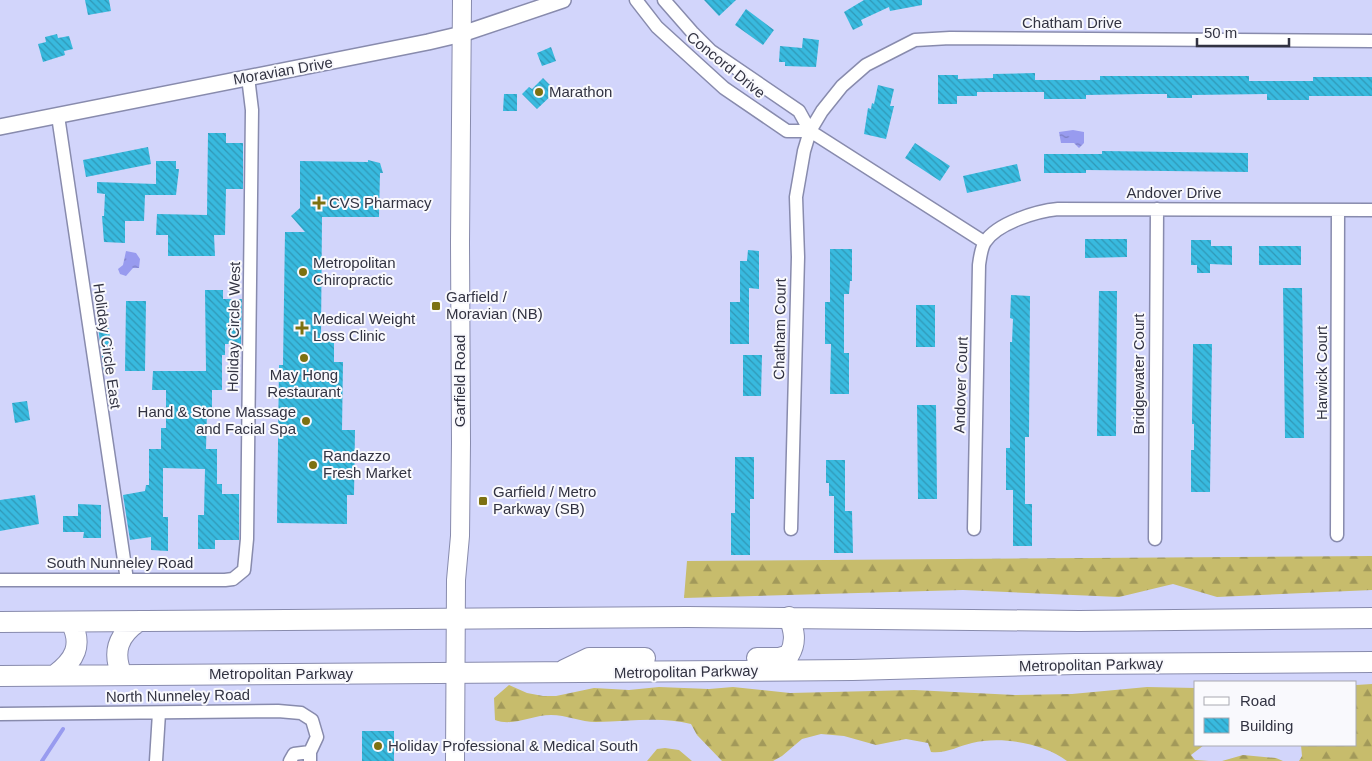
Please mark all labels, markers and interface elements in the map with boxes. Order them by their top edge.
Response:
street label: Chatham Drive [1022,14,1122,31]
scale bar [1197,15,1290,47]
text: 50 m [1204,24,1237,41]
street label: Concord Drive [684,28,769,101]
street label: Moravian Drive [232,53,334,88]
place label: Marathon [549,83,612,100]
marker: Marathon [533,86,545,98]
street label: Andover Drive [1126,184,1222,201]
place label: CVS Pharmacy [329,194,432,211]
marker: CVS Pharmacy [313,197,325,209]
place label: Metropolitan Chiropractic [313,254,396,288]
street label: Holiday Circle West [224,261,243,392]
marker: Metropolitan Chiropractic [297,266,309,278]
street label: Chatham Court [770,277,789,380]
street label: Holiday Circle East [90,282,125,411]
place label: Garfield / Moravian (NB) [446,288,543,322]
marker: Garfield / Moravian (NB) [430,300,442,312]
place label: Medical Weight Loss Clinic [313,310,416,344]
street label: Bridgewater Court [1130,313,1147,434]
marker: Medical Weight Loss Clinic [295,321,309,335]
street label: Harwick Court [1313,325,1330,420]
street label: Garfield Road [451,335,468,427]
street label: Andover Court [950,336,971,434]
marker: May Hong Restaurant [298,352,310,364]
place label: May Hong Restaurant [267,366,342,400]
place label: Hand & Stone Massage and Facial Spa [138,403,297,437]
marker: Hand & Stone Massage and Facial Spa [300,415,312,427]
place label: Randazzo Fresh Market [323,447,412,481]
marker: Randazzo Fresh Market [307,459,319,471]
place label: Garfield / Metro Parkway (SB) [493,483,596,517]
marker: Garfield / Metro Parkway (SB) [477,495,489,507]
street label: South Nunneley Road [47,554,193,571]
street label: Metropolitan Parkway [1019,655,1164,674]
street label: Metropolitan Parkway [614,662,759,681]
street label: Metropolitan Parkway [209,665,354,682]
legend [1194,681,1357,746]
street label: North Nunneley Road [106,686,250,705]
text: Road [1240,692,1276,709]
text: Building [1240,717,1293,734]
place label: Holiday Professional & Medical South [388,737,638,754]
marker: Holiday Professional & Medical South [372,740,384,752]

